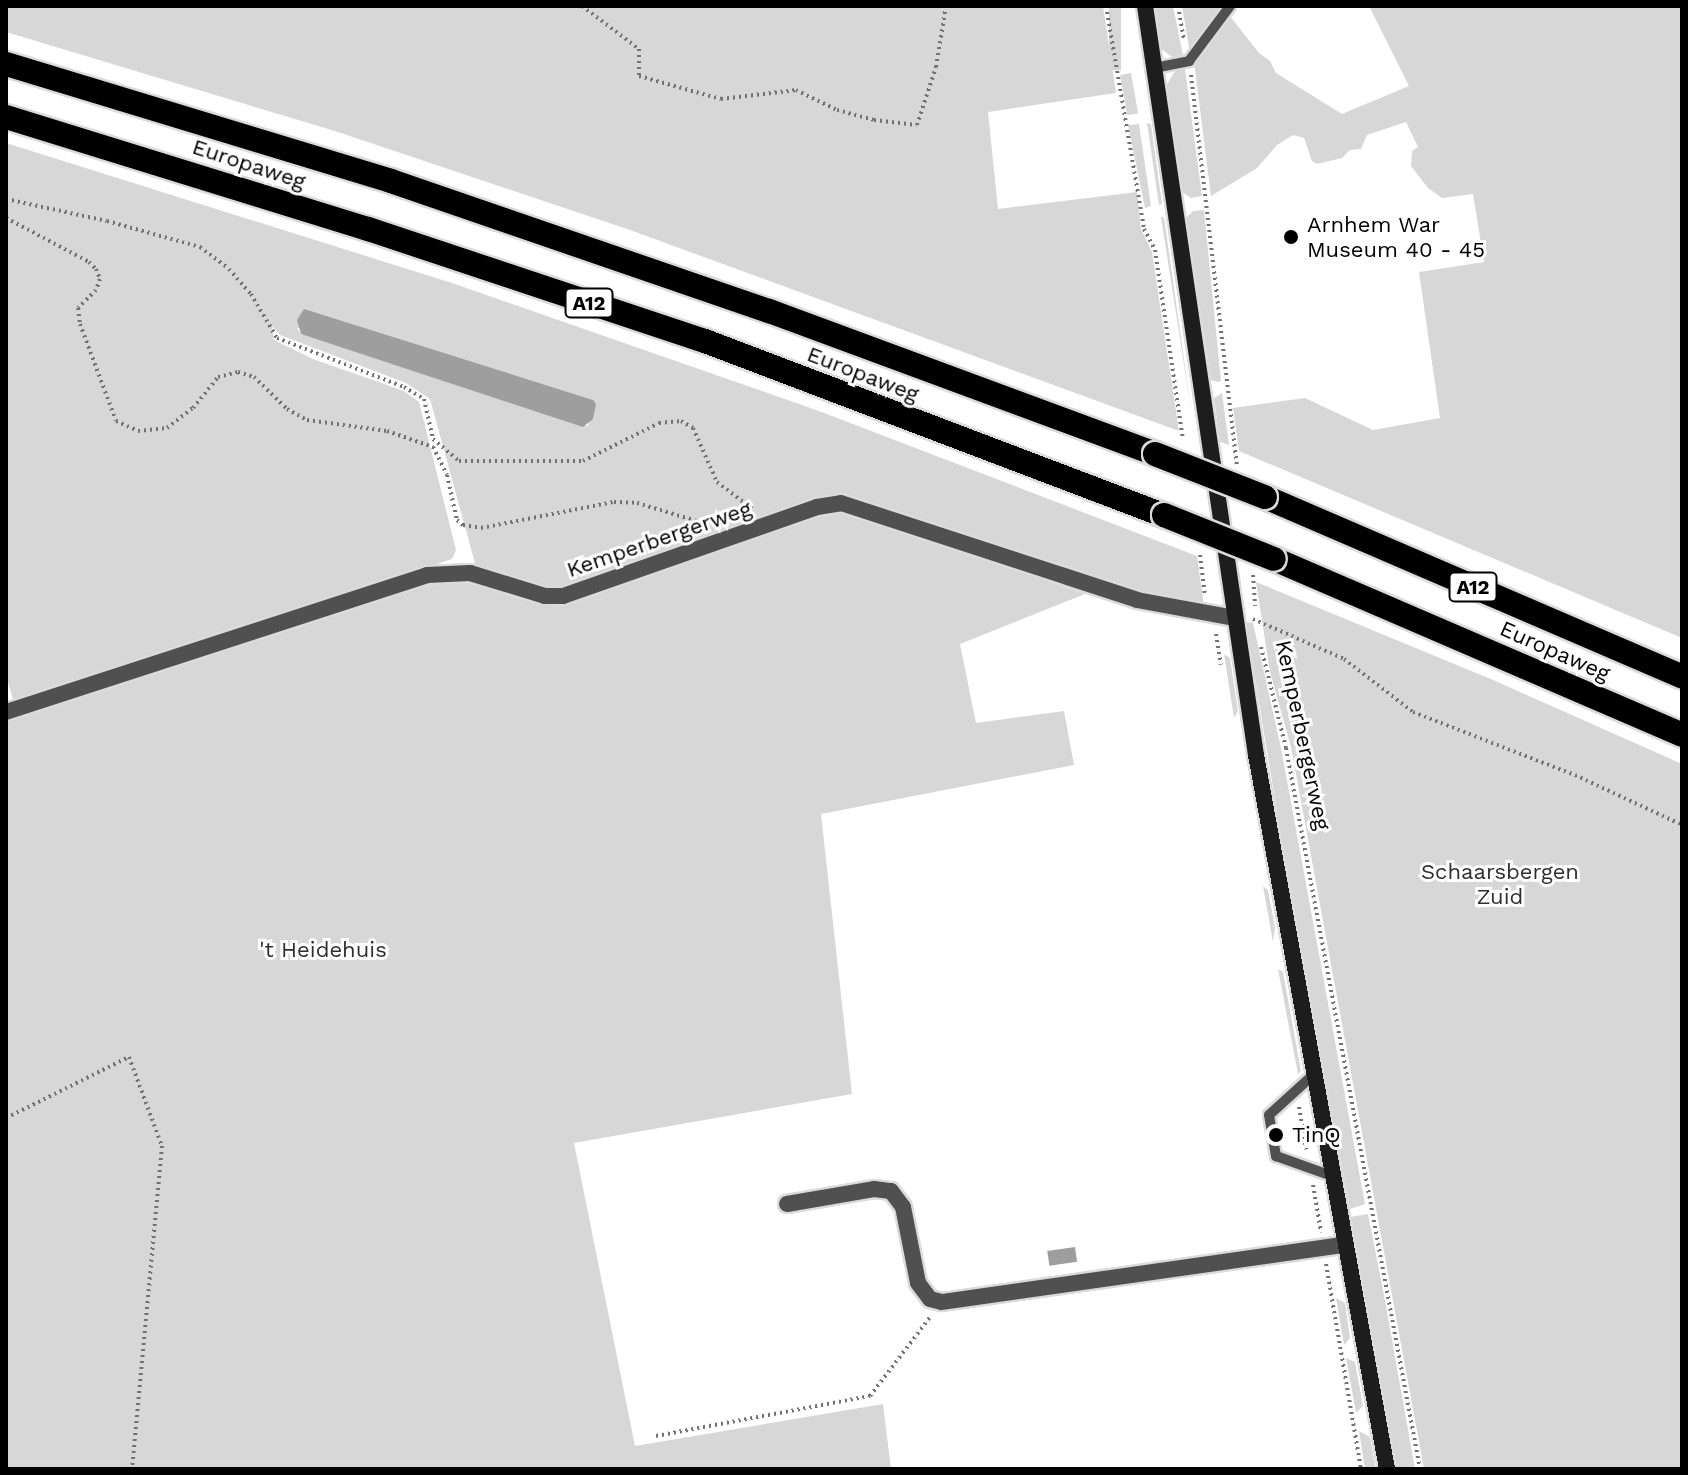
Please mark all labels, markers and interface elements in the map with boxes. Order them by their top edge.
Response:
street label: Europaweg [189,133,309,195]
place label: Arnhem War Museum 40 - 45 [1307,211,1485,262]
marker: Arnhem War Museum 40 - 45 [1282,228,1300,246]
road number: A12 [563,287,615,319]
street label: Europaweg [803,341,923,407]
street label: Kemperbergerweg [563,495,755,583]
road number: A12 [1447,571,1499,603]
street label: Europaweg [1496,615,1614,687]
street label: Kemperbergerweg [1270,638,1336,832]
park label: Schaarsbergen Zuid [1421,858,1579,910]
park label: 't Heidehuis [259,937,387,963]
place label: TinQ [1292,1122,1341,1148]
marker: TinQ [1267,1126,1285,1144]

